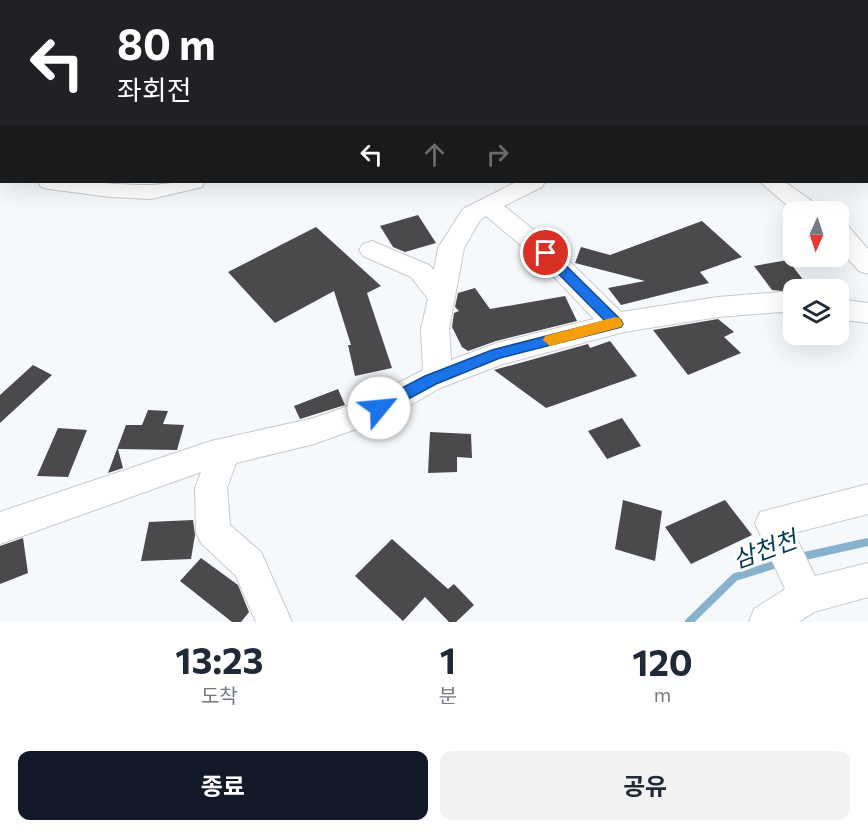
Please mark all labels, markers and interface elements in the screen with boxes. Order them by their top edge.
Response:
text: 80 m [117,17,216,69]
icon: left [18,24,96,102]
text: 좌회전 [117,73,192,106]
icon: left [355,138,388,171]
icon: ahead [418,138,451,171]
icon: right [481,138,514,171]
north arrow [783,201,849,267]
map controls [783,201,849,345]
pin [520,227,571,278]
icon: arrive [529,236,562,269]
button: layers [783,279,849,345]
position arrow [347,376,411,440]
water label: 삼천천 [728,523,803,574]
text: 13:23 [175,637,263,681]
text: 1 [440,637,456,681]
text: 120 [632,639,693,683]
text: m [654,682,671,706]
text: 도착 [201,683,238,707]
text: 분 [439,683,457,707]
button: 종료 [18,751,428,820]
button: 공유 [440,751,850,820]

